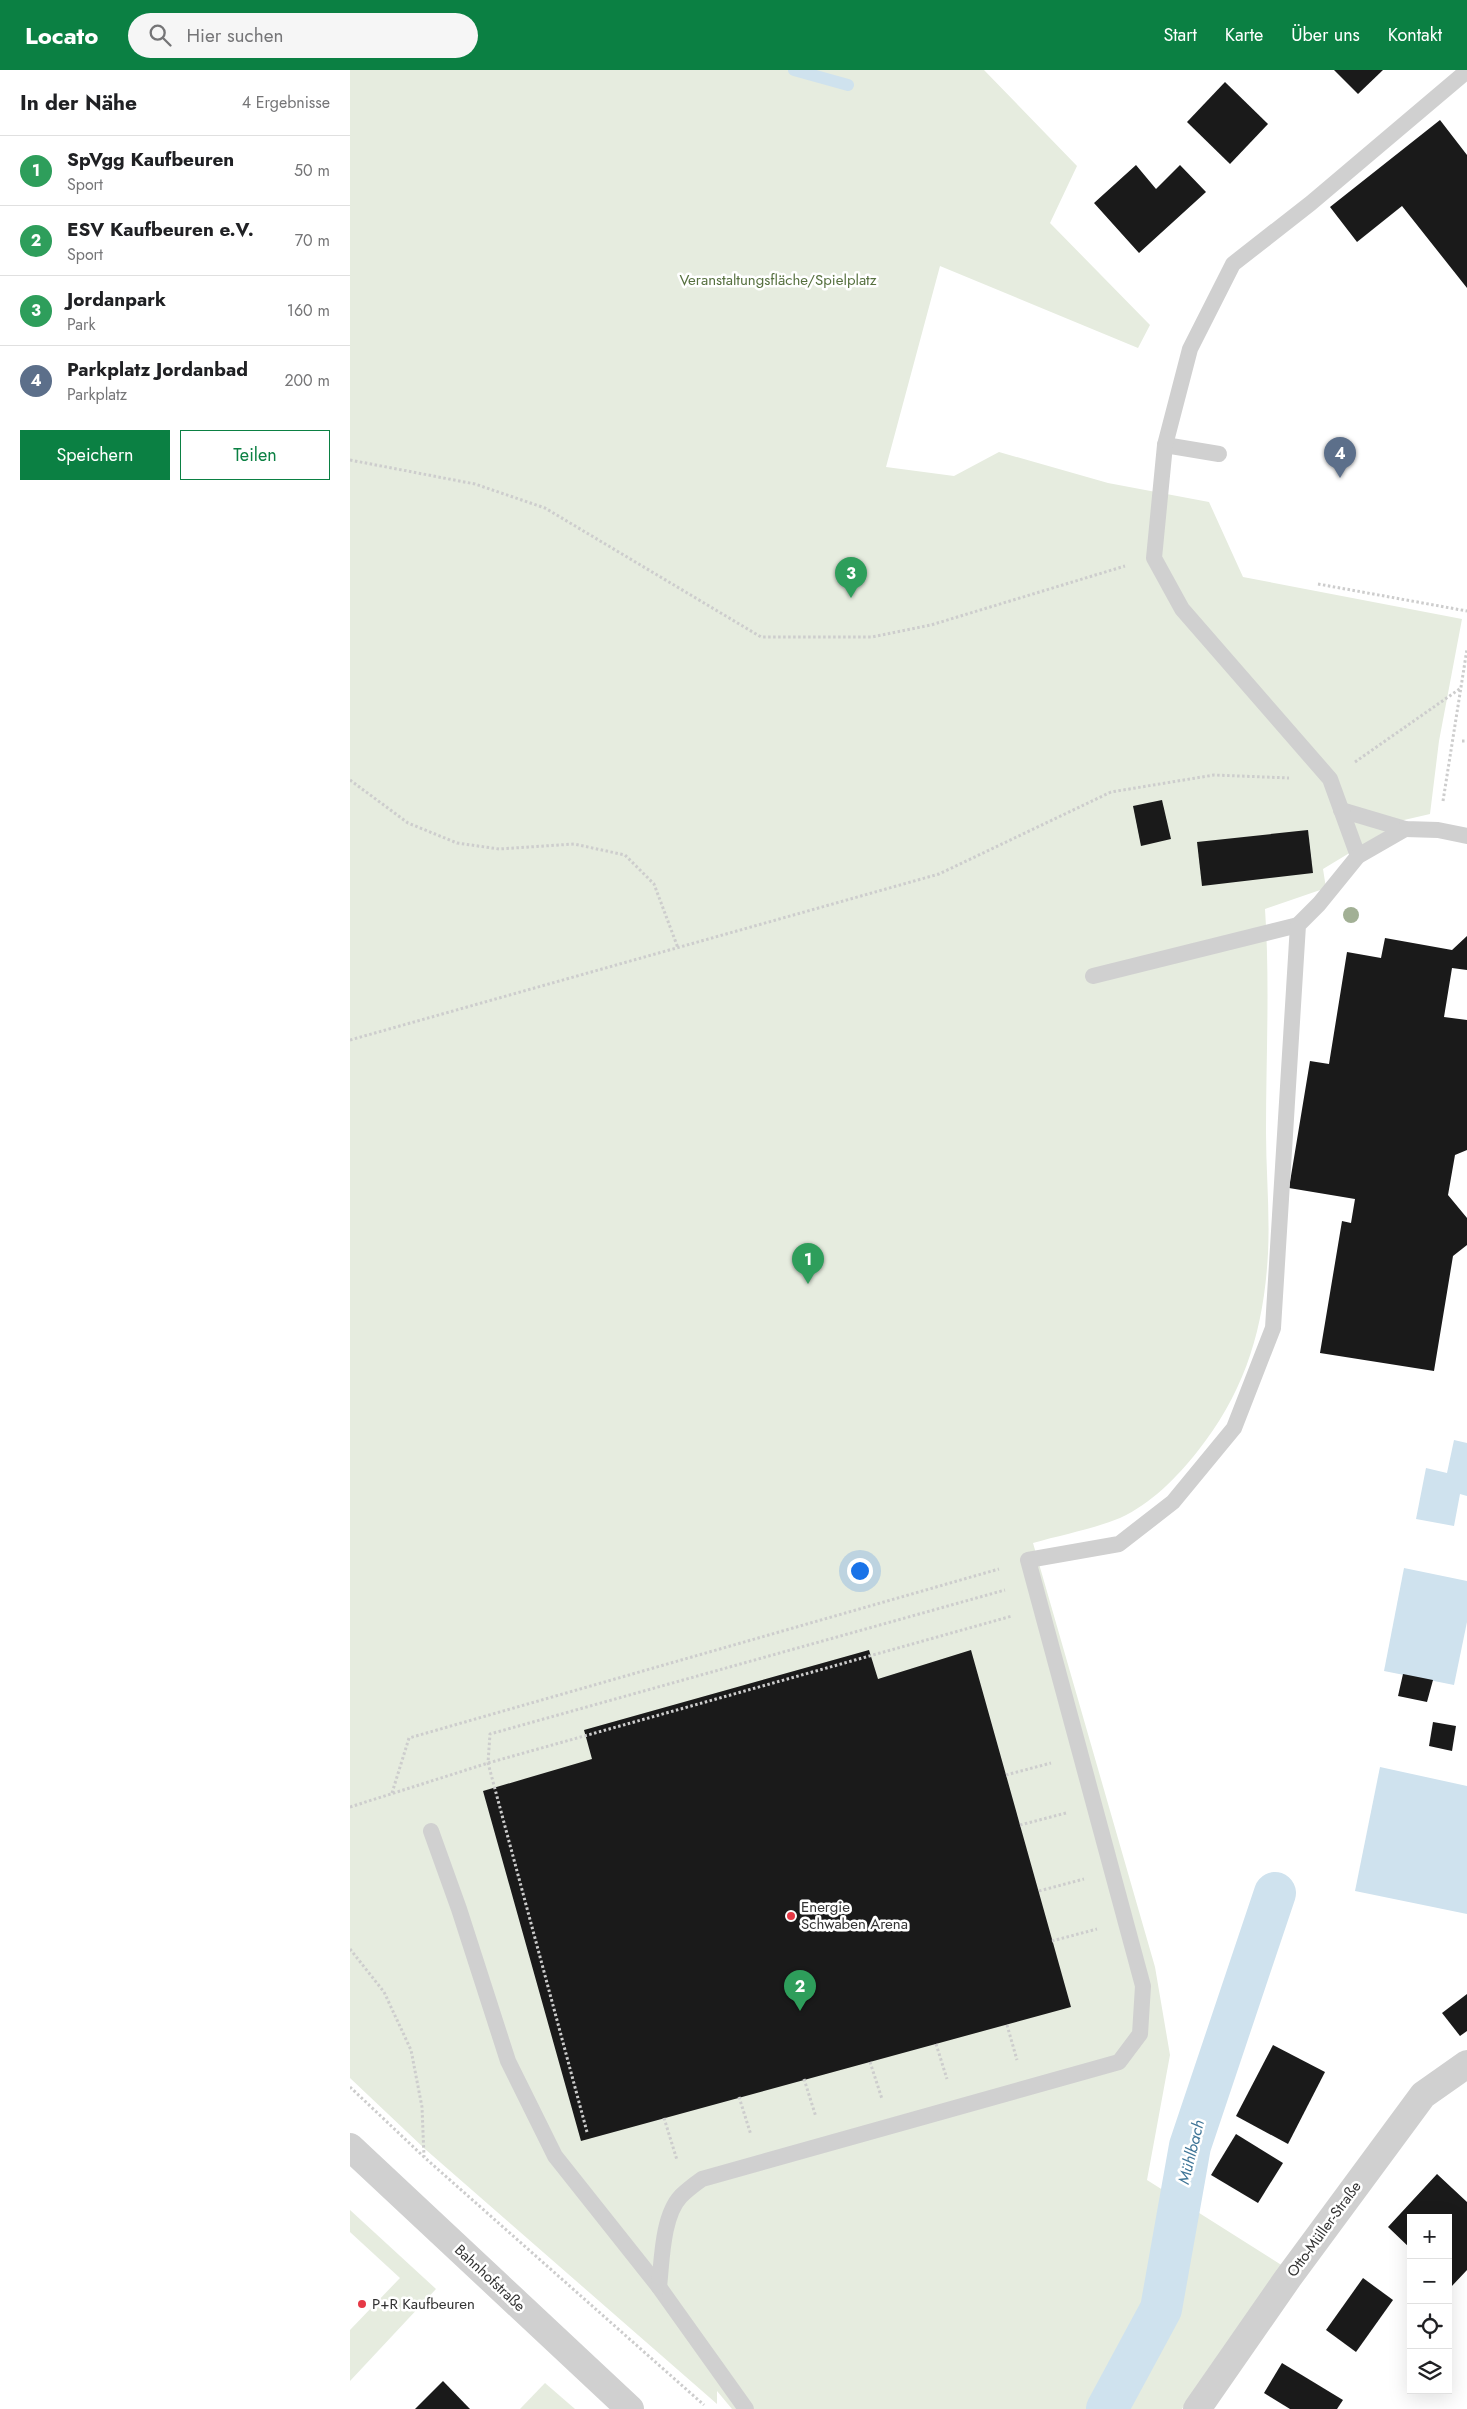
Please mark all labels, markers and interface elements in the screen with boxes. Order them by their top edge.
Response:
search box [128,13,478,58]
text: Locato [25,18,98,53]
icon: search [146,21,174,49]
text: Hier suchen [186,22,283,49]
text: Start [1163,22,1197,48]
text: Karte [1225,22,1263,48]
text: Über uns [1291,22,1360,48]
text: Kontakt [1388,22,1442,48]
text: In der Nähe [20,88,137,118]
text: 4 Ergebnisse [242,91,330,114]
text: SpVgg Kaufbeuren [67,146,234,173]
text: 1 [32,159,40,182]
text: 50 m [294,159,330,182]
text: Sport [67,173,103,196]
text: ESV Kaufbeuren e.V. [67,216,254,243]
text: 2 [31,229,41,252]
text: 70 m [295,229,330,252]
text: Sport [67,243,103,266]
park label: Veranstaltungsfläche/Spielplatz [679,269,877,291]
text: Jordanpark [67,286,166,313]
text: 3 [31,299,41,322]
text: 160 m [287,299,330,322]
text: Park [67,313,96,336]
text: Parkplatz Jordanbad [67,356,248,383]
text: 4 [30,369,42,392]
text: 200 m [284,369,330,392]
text: Parkplatz [67,383,127,406]
button: Speichern [20,430,170,480]
button: Teilen [180,430,330,480]
pin: 4 [1324,437,1356,478]
pin: 3 [835,557,867,598]
pin: 1 [792,1243,824,1284]
your location [847,1558,873,1584]
place label: Energie Schwaben Arena [801,1896,908,1935]
marker: Energie Schwaben Arena [785,1910,797,1922]
pin: 2 [784,1970,816,2011]
water label: Mühlbach [1172,2117,1210,2187]
street label: Otto-Müller-Straße [1282,2176,1366,2281]
map controls [1407,2214,1452,2394]
button: + [1407,2214,1452,2259]
street label: Bahnhofstraße [450,2239,531,2317]
button: − [1407,2259,1452,2304]
place label: P+R Kaufbeuren [372,2293,475,2315]
marker: P+R Kaufbeuren [356,2298,368,2310]
button: locate [1407,2304,1452,2349]
button: layers [1407,2349,1452,2394]

